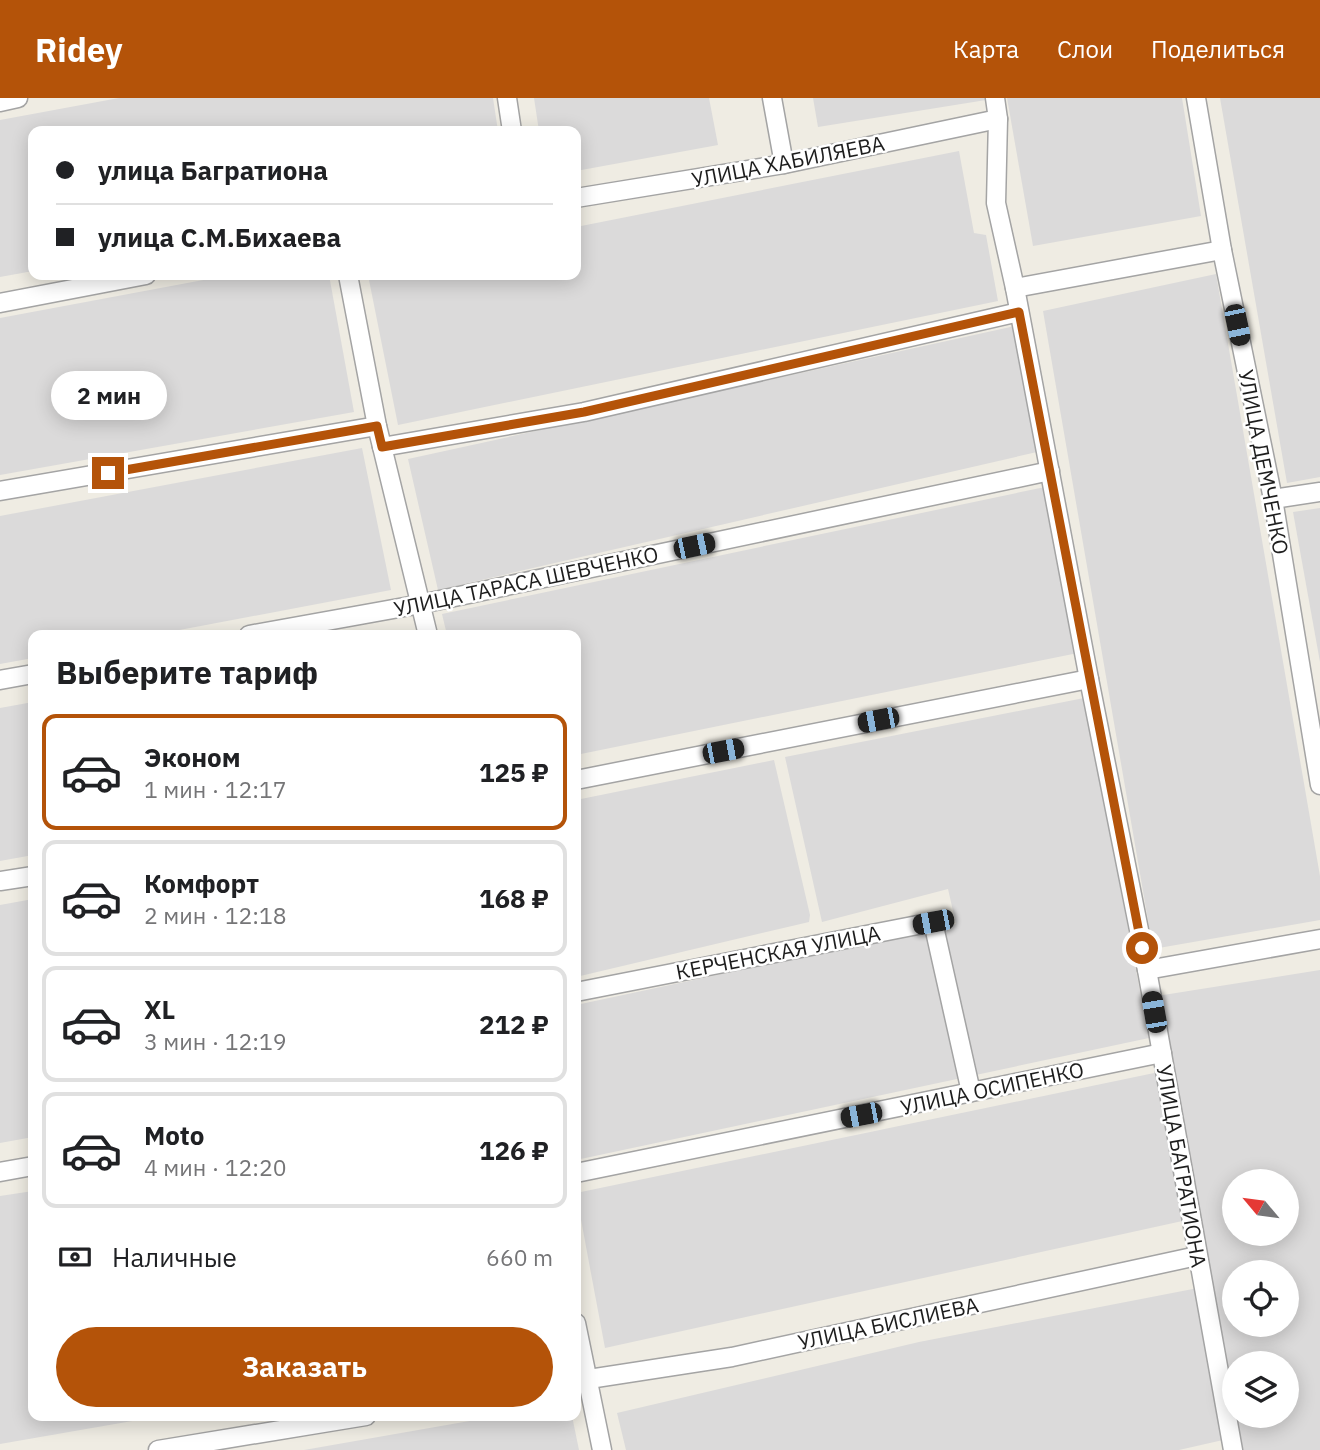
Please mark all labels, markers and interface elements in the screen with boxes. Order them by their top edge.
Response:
text: Ridey [35,28,123,71]
text: Карта [953,33,1019,65]
text: Слои [1057,33,1113,65]
text: Поделиться [1151,33,1285,65]
street label: УЛИЦА ХАБИЛЯЕВА [689,129,887,193]
text: улица Багратиона [98,153,328,187]
text: улица С.М.Бихаева [98,220,341,254]
car [1223,302,1252,348]
street label: УЛИЦА ДЕМЧЕНКО [1232,367,1296,557]
callout: 2 мин [50,372,166,420]
text: 2 мин [77,380,141,410]
route end [92,457,124,489]
car [672,531,717,561]
street label: УЛИЦА ТАРАСА ШЕВЧЕНКО [391,539,661,623]
text: Выберите тариф [56,651,318,693]
car [856,706,901,734]
car [701,737,746,765]
text: Эконом [144,740,241,774]
icon: car [60,741,123,804]
text: 125 ₽ [479,755,549,789]
text: 1 мин · 12:17 [144,774,287,804]
text: Комфорт [144,866,259,900]
icon: car [60,867,123,930]
text: 168 ₽ [479,881,549,915]
text: 2 мин · 12:18 [144,900,287,930]
car [911,908,956,936]
street label: КЕРЧЕНСКАЯ УЛИЦА [673,918,883,986]
route start [1126,932,1158,964]
car [1141,989,1168,1035]
text: XL [144,992,175,1026]
icon: car [60,993,123,1056]
text: 212 ₽ [479,1007,549,1041]
text: 3 мин · 12:19 [144,1026,287,1056]
street label: УЛИЦА ОСИПЕНКО [898,1055,1086,1121]
street label: УЛИЦА БАГРАТИОНА [1150,1062,1214,1270]
car [839,1101,884,1129]
text: Moto [144,1118,204,1152]
icon: car [60,1119,123,1182]
text: 126 ₽ [479,1133,549,1167]
text: 4 мин · 12:20 [144,1152,287,1182]
north arrow [1222,1169,1298,1246]
map controls [1222,1169,1299,1428]
icon: cash [56,1238,94,1276]
text: Наличные [112,1240,237,1274]
text: 660 m [486,1242,553,1272]
button: locate [1222,1260,1299,1337]
street label: УЛИЦА БИСЛИЕВА [795,1290,981,1356]
button: Заказать [56,1327,553,1407]
button: layers [1222,1351,1299,1428]

